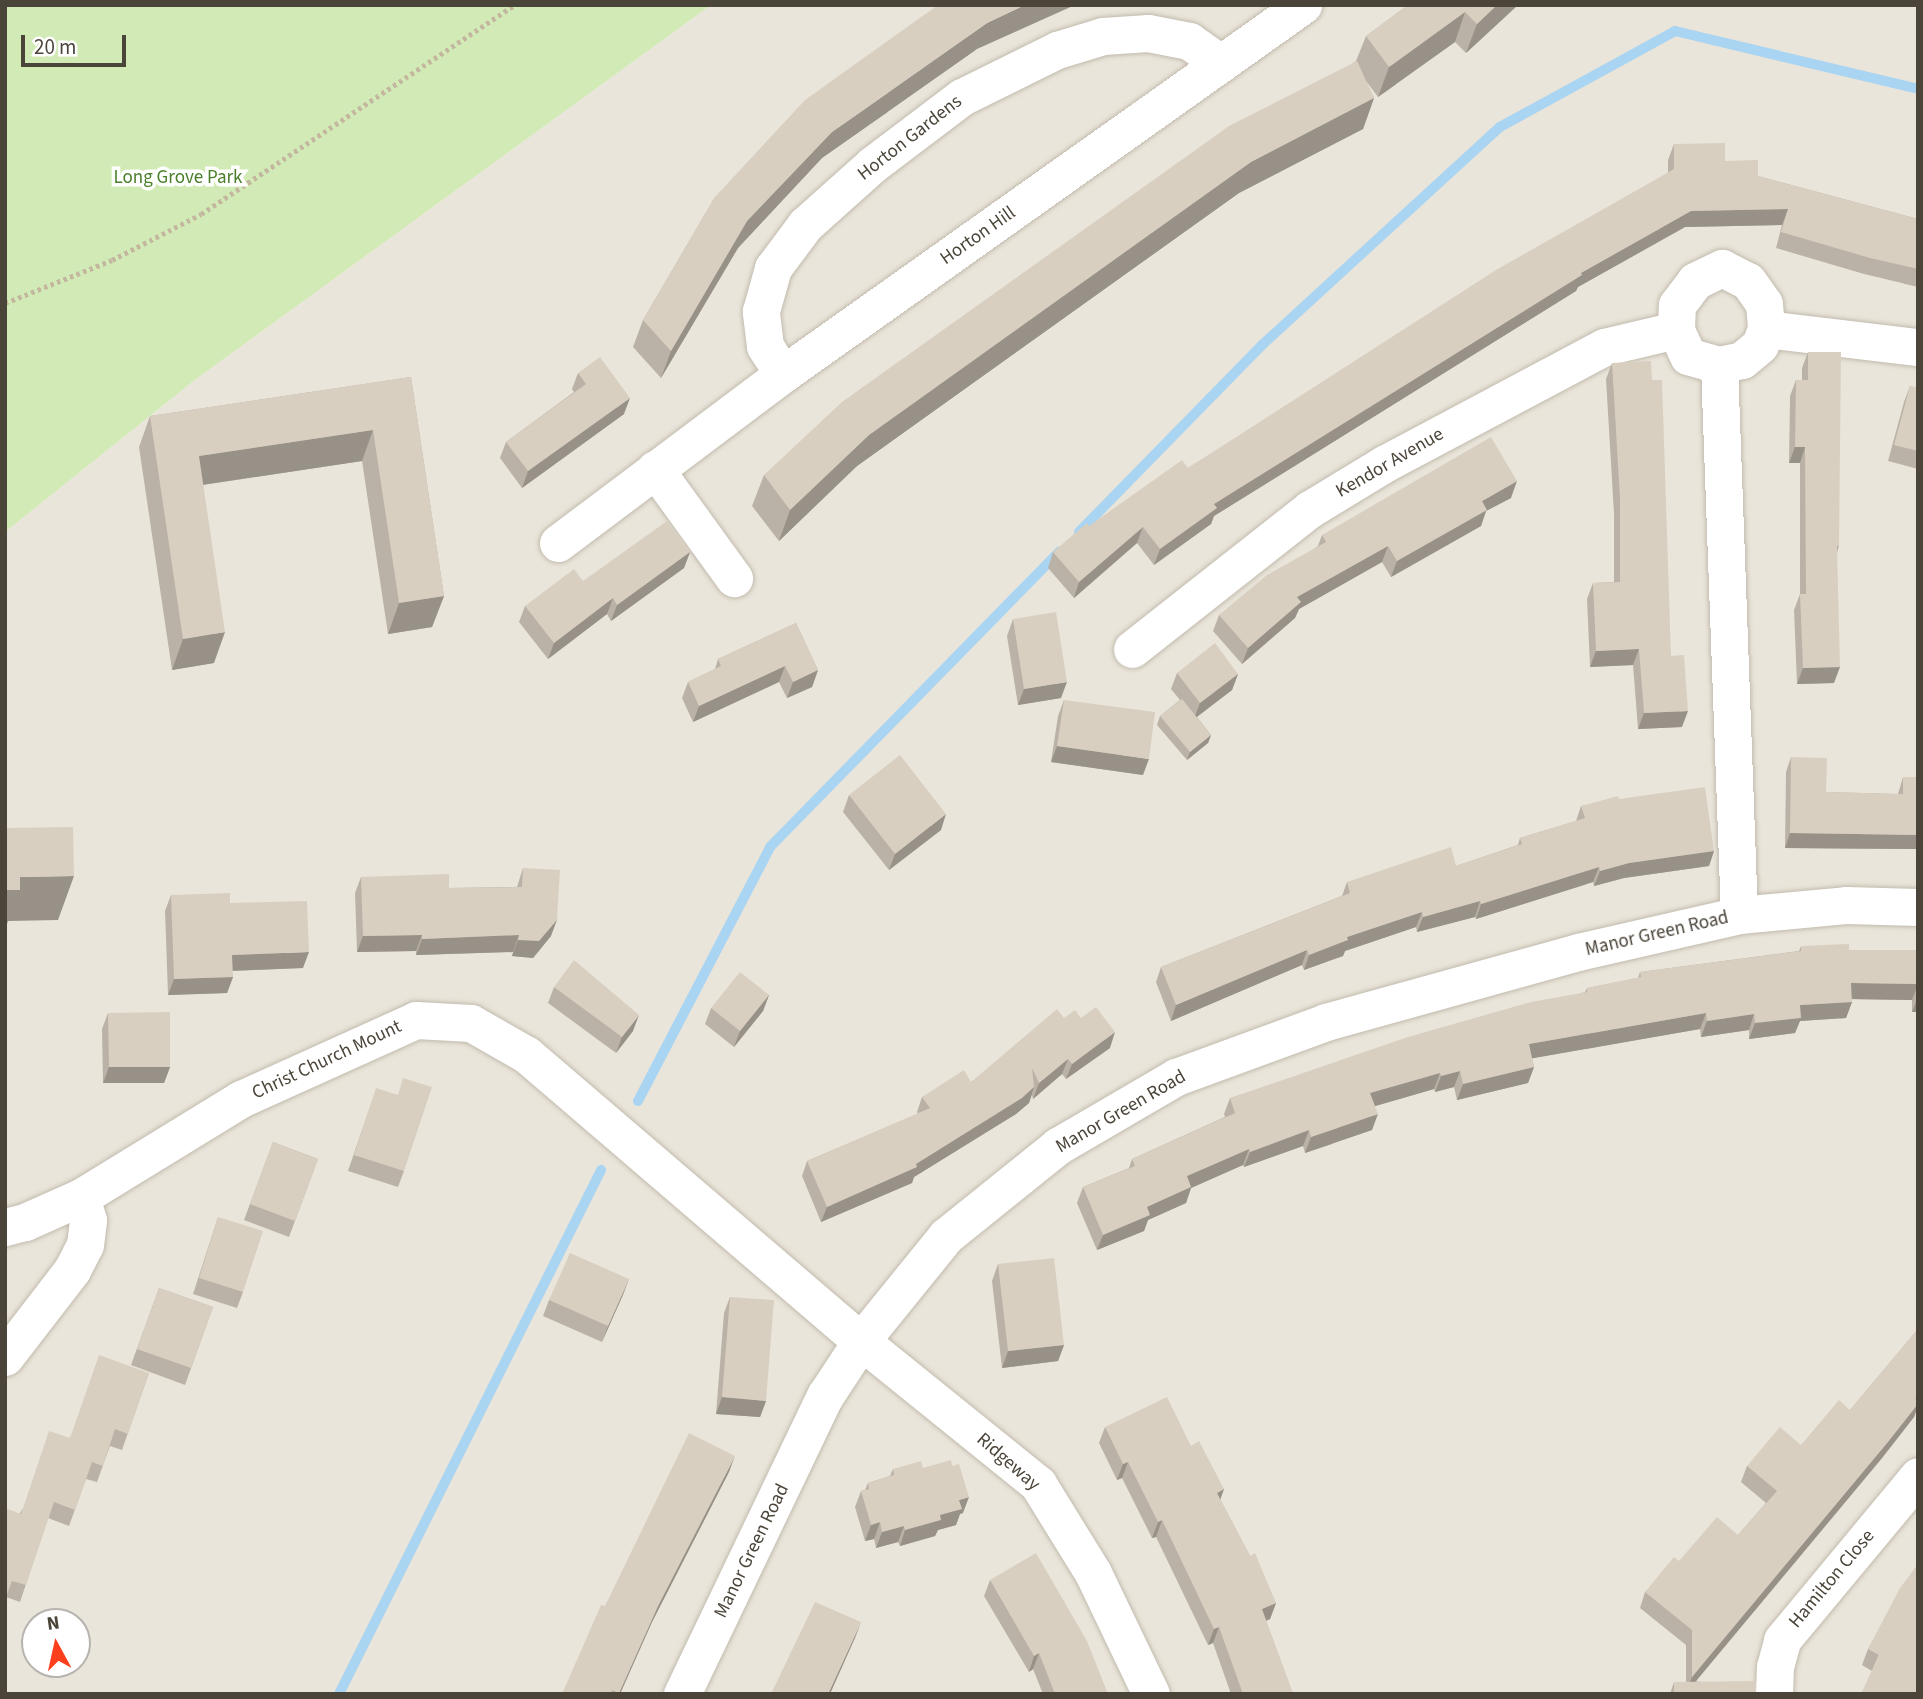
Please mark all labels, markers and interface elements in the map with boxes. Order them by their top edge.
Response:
scale bar [24,21,130,65]
text: 20 m [34,32,76,62]
street label: Horton Gardens [853,90,967,186]
park label: Long Grove Park [114,167,242,189]
street label: Horton Hill [936,202,1020,270]
street label: Kendor Avenue [1332,423,1448,503]
street label: Manor Green Road [1583,906,1731,962]
street label: Christ Church Mount [249,1015,405,1105]
street label: Manor Green Road [1052,1066,1190,1158]
street label: Ridgeway [972,1428,1044,1496]
street label: Manor Green Road [710,1480,794,1622]
street label: Hamilton Close [1784,1525,1880,1633]
north arrow [21,1608,91,1678]
text: N [45,1609,61,1638]

